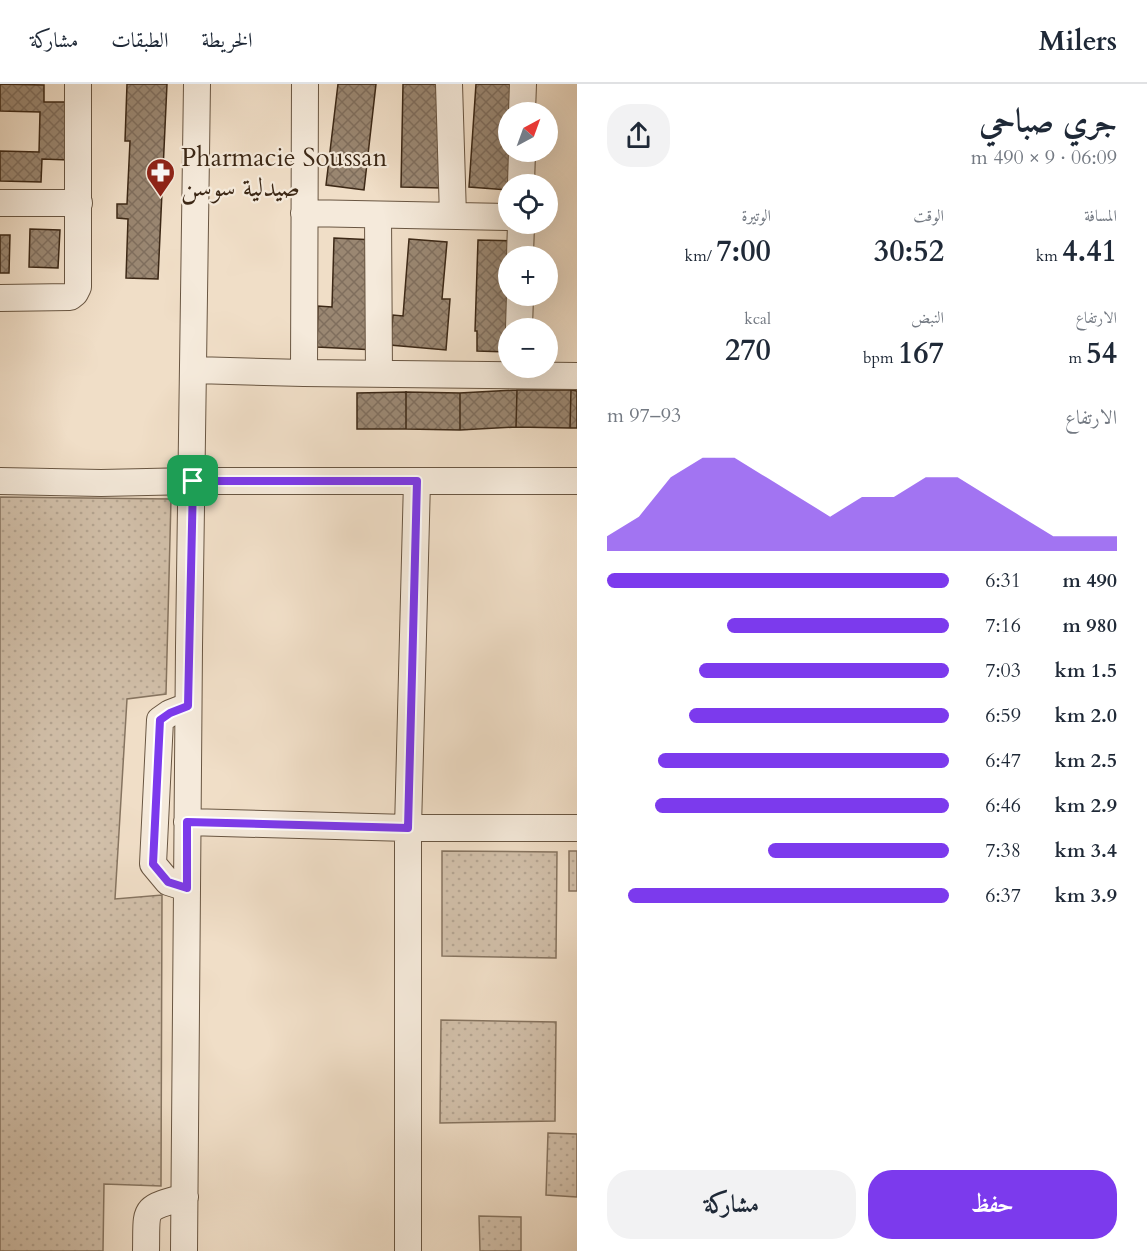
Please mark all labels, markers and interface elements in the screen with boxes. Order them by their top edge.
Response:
text: Milers [1038,22,1117,60]
text: مشاركة [30,26,78,55]
text: الطبقات [111,26,168,55]
text: الخريطة [201,26,253,55]
text: جري صباحي [979,99,1117,144]
north arrow [498,102,558,162]
map controls [498,102,558,378]
button: share [607,104,670,167]
place label: Pharmacie Soussan صيدلية سوسن [181,140,388,205]
text: 06:09 · 9 × 490 m [971,144,1117,171]
pharmacy icon: Pharmacie Soussan صيدلية سوسن [144,156,176,198]
button: locate [498,174,558,234]
text: الوتيرة [741,205,771,227]
text: الوقت [913,205,944,227]
text: المسافة [1084,205,1117,227]
text: 7:00 [716,231,771,272]
text: 30:52 [874,231,944,272]
text: 4.41 [1062,231,1117,272]
text: /km [685,245,716,267]
text: km [1036,245,1062,267]
button: + [498,246,558,306]
text: النبض [911,307,944,329]
text: الارتفاع [1075,307,1117,329]
text: kcal [744,308,771,330]
button: − [498,318,558,378]
text: 270 [725,330,771,371]
text: 167 [898,333,944,374]
text: 54 [1086,333,1117,374]
text: bpm [863,347,898,369]
text: m [1068,347,1086,369]
text: 93–97 m [607,402,681,429]
text: الارتفاع [1065,404,1117,431]
pin [167,455,218,506]
icon: arrive [176,464,209,497]
text: 6:31 [985,567,1021,594]
text: 490 m [1062,567,1117,594]
text: 7:16 [985,612,1021,639]
text: 980 m [1062,612,1117,639]
text: 7:03 [985,657,1021,684]
text: 1.5 km [1054,657,1117,684]
text: 6:59 [985,702,1021,729]
text: 2.0 km [1054,702,1117,729]
text: 6:47 [985,747,1021,774]
text: 2.5 km [1054,747,1117,774]
text: 6:46 [985,792,1021,819]
text: 2.9 km [1054,792,1117,819]
text: 7:38 [985,837,1021,864]
text: 3.4 km [1054,837,1117,864]
text: 6:37 [985,882,1021,909]
text: 3.9 km [1054,882,1117,909]
button: مشاركة [607,1170,856,1239]
button: حفظ [868,1170,1117,1239]

